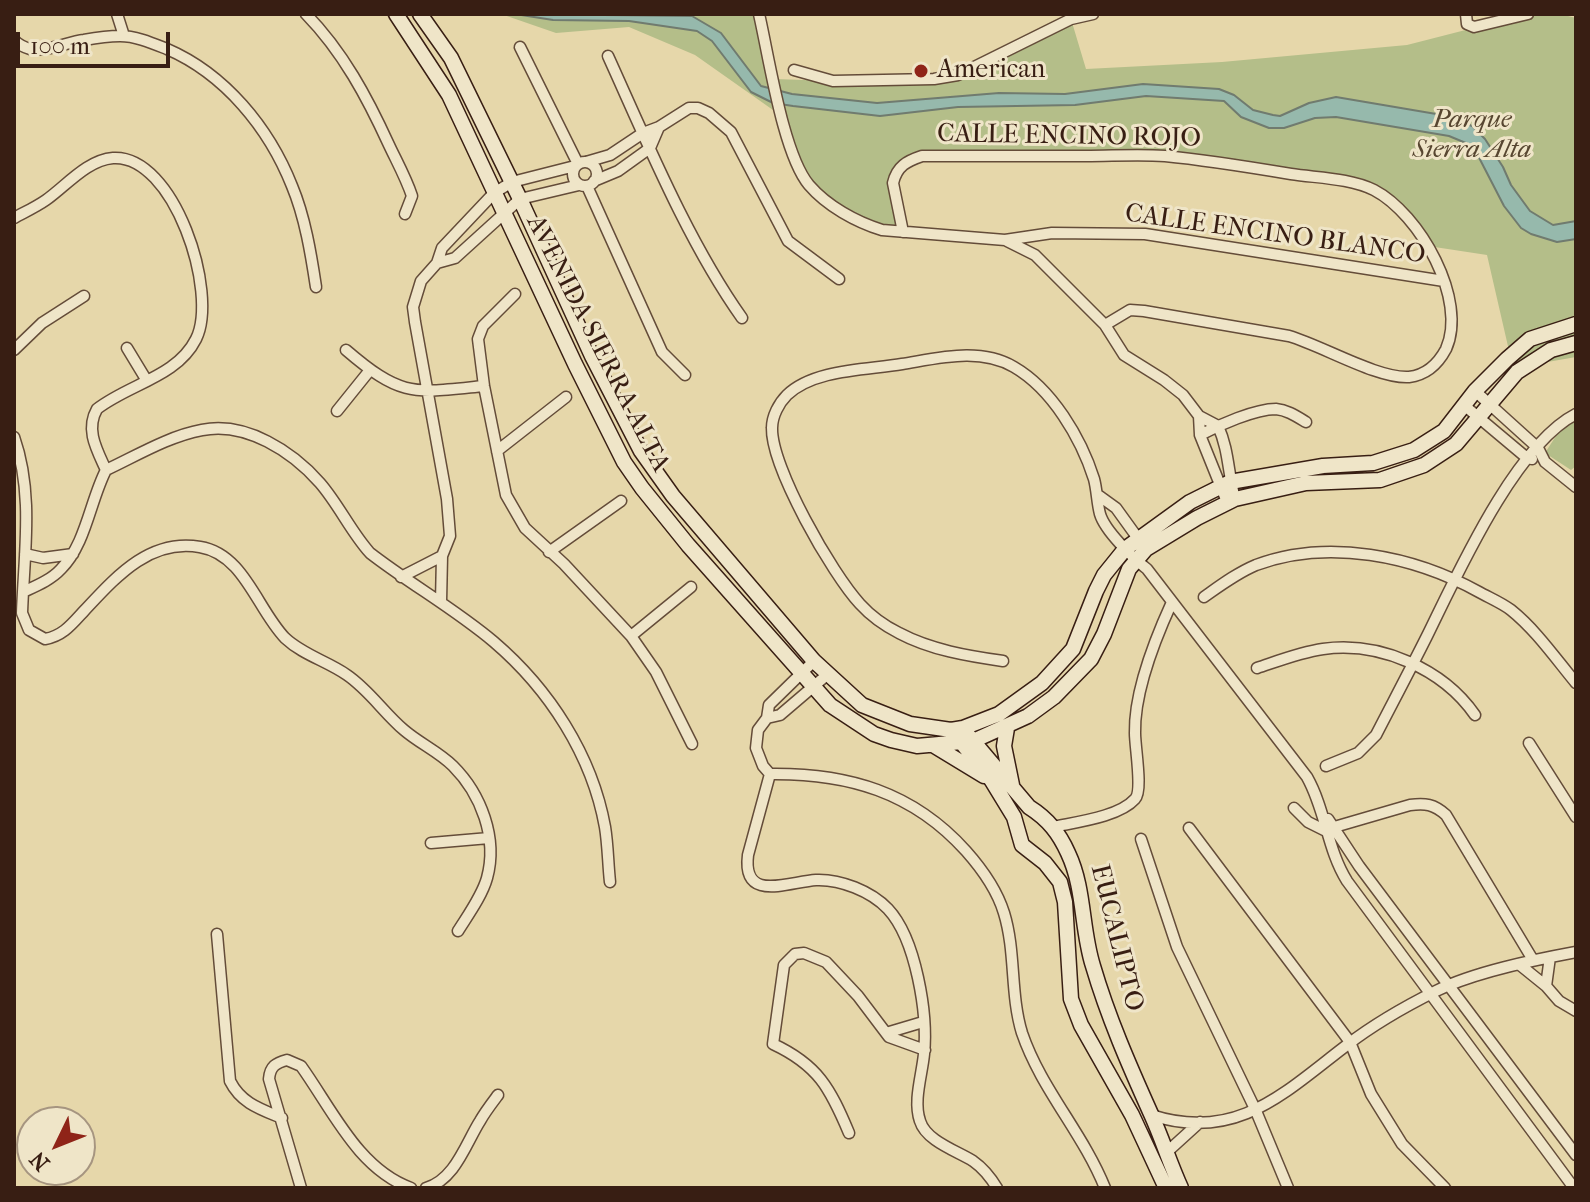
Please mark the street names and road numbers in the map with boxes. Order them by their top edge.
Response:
street label: CALLE ENCINO ROJO [937,119,1201,155]
street label: CALLE ENCINO BLANCO [1123,198,1427,272]
street label: AVENIDA SIERRA ALTA [519,210,675,478]
street label: EUCALIPTO [1083,861,1149,1015]

